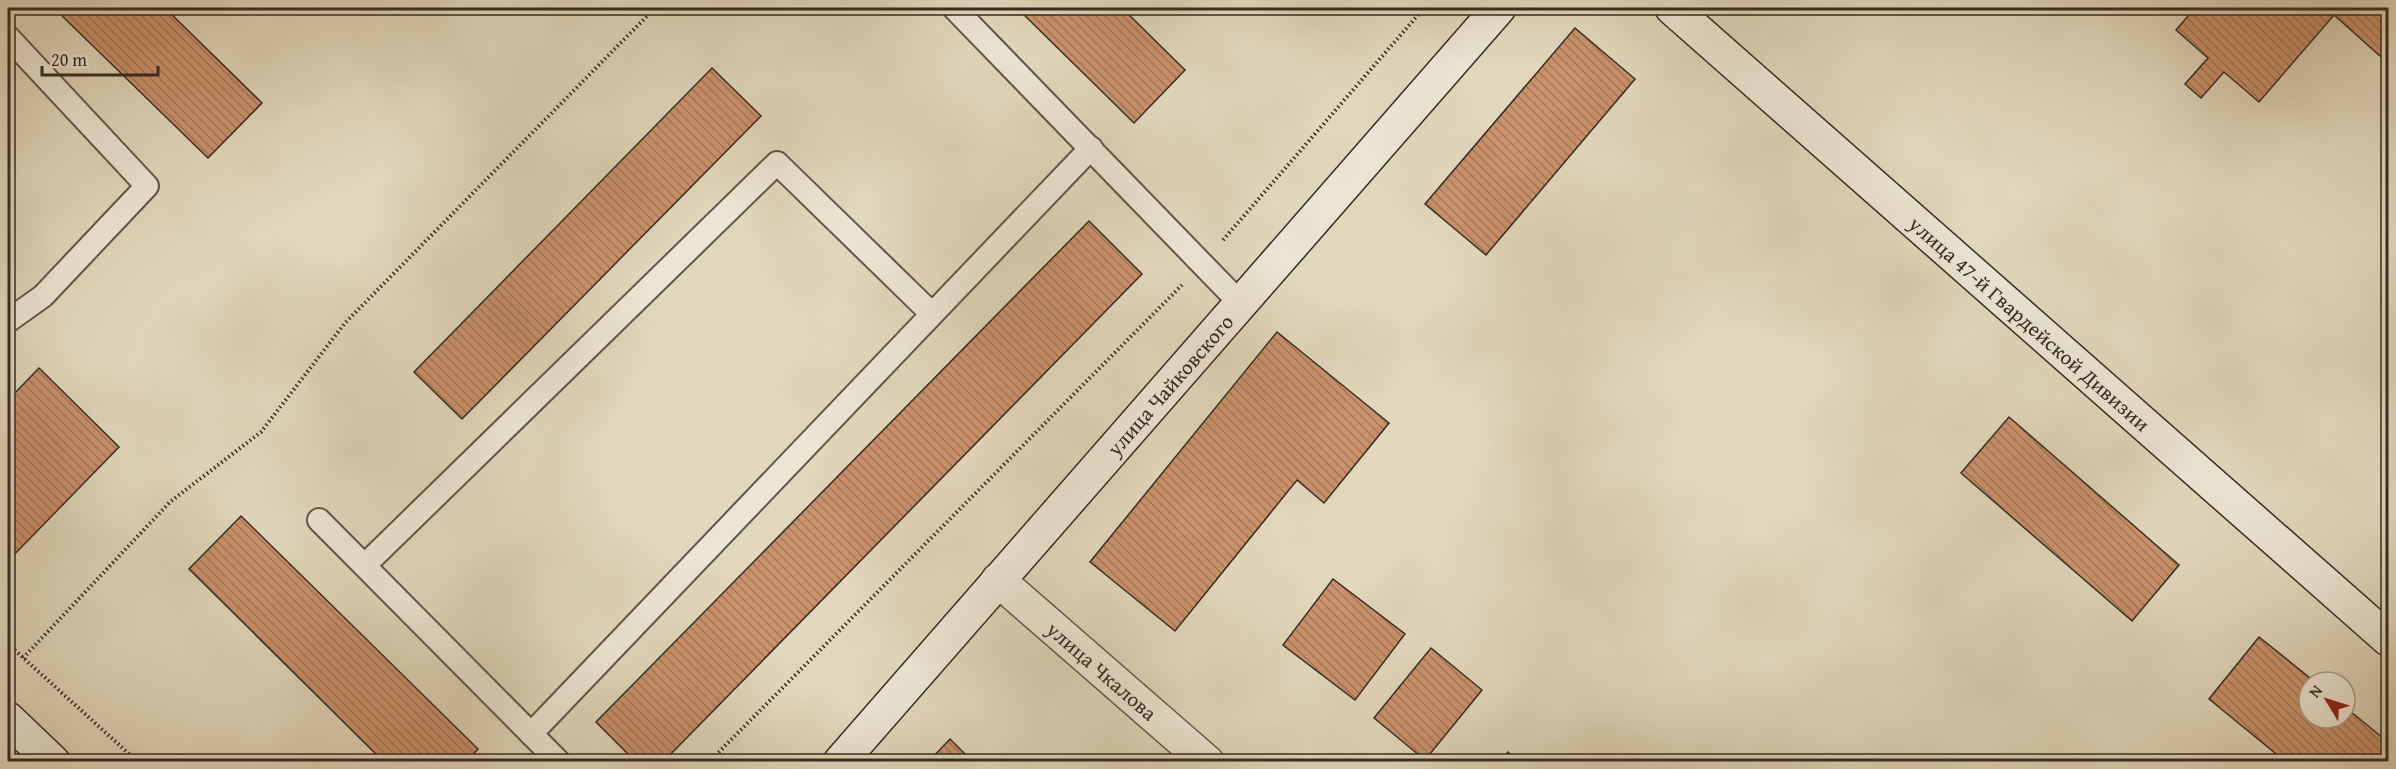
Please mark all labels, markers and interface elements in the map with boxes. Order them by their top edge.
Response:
scale bar [42,39,158,77]
text: 20 m [51,46,87,73]
street label: улица 47-й Гвардейской Дивизии [1902,208,2157,438]
street label: улица Чайковского [1098,307,1240,463]
street label: улица Чкалова [1039,613,1164,728]
north arrow [2297,670,2357,730]
text: N [2302,679,2328,702]

